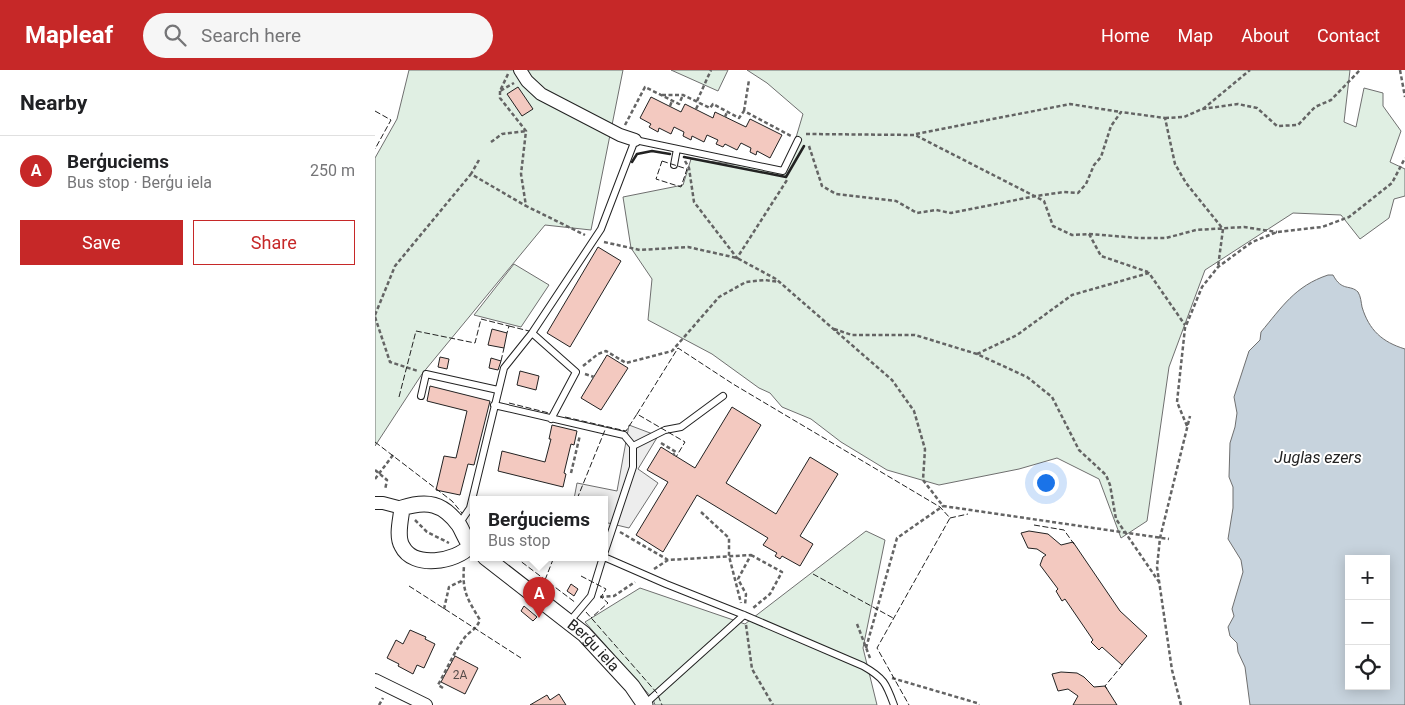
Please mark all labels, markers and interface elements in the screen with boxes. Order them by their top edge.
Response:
search box [143,13,493,58]
text: Mapleaf [25,21,113,49]
icon: search [161,21,189,49]
text: Search here [201,24,301,47]
text: Home [1101,25,1150,46]
text: Map [1178,25,1213,46]
text: About [1241,25,1289,46]
text: Contact [1317,25,1380,46]
text: Nearby [20,91,87,115]
text: Berģuciems [67,150,169,173]
text: A [31,161,41,180]
text: 250 m [310,161,355,180]
text: Bus stop · Berģu iela [67,173,212,192]
button: Save [20,220,183,265]
button: Share [193,220,355,265]
water label: Juglas ezers [1274,448,1362,467]
your location [1033,470,1059,496]
popup [470,496,608,561]
text: Berģuciems [488,508,590,531]
text: Bus stop [488,531,550,550]
map controls [1345,555,1390,690]
button: + [1345,555,1390,600]
pin: A [523,577,555,618]
button: − [1345,600,1390,645]
street label: Berģu iela [564,616,623,675]
button: locate [1345,645,1390,690]
house number: 2A [453,668,467,682]

